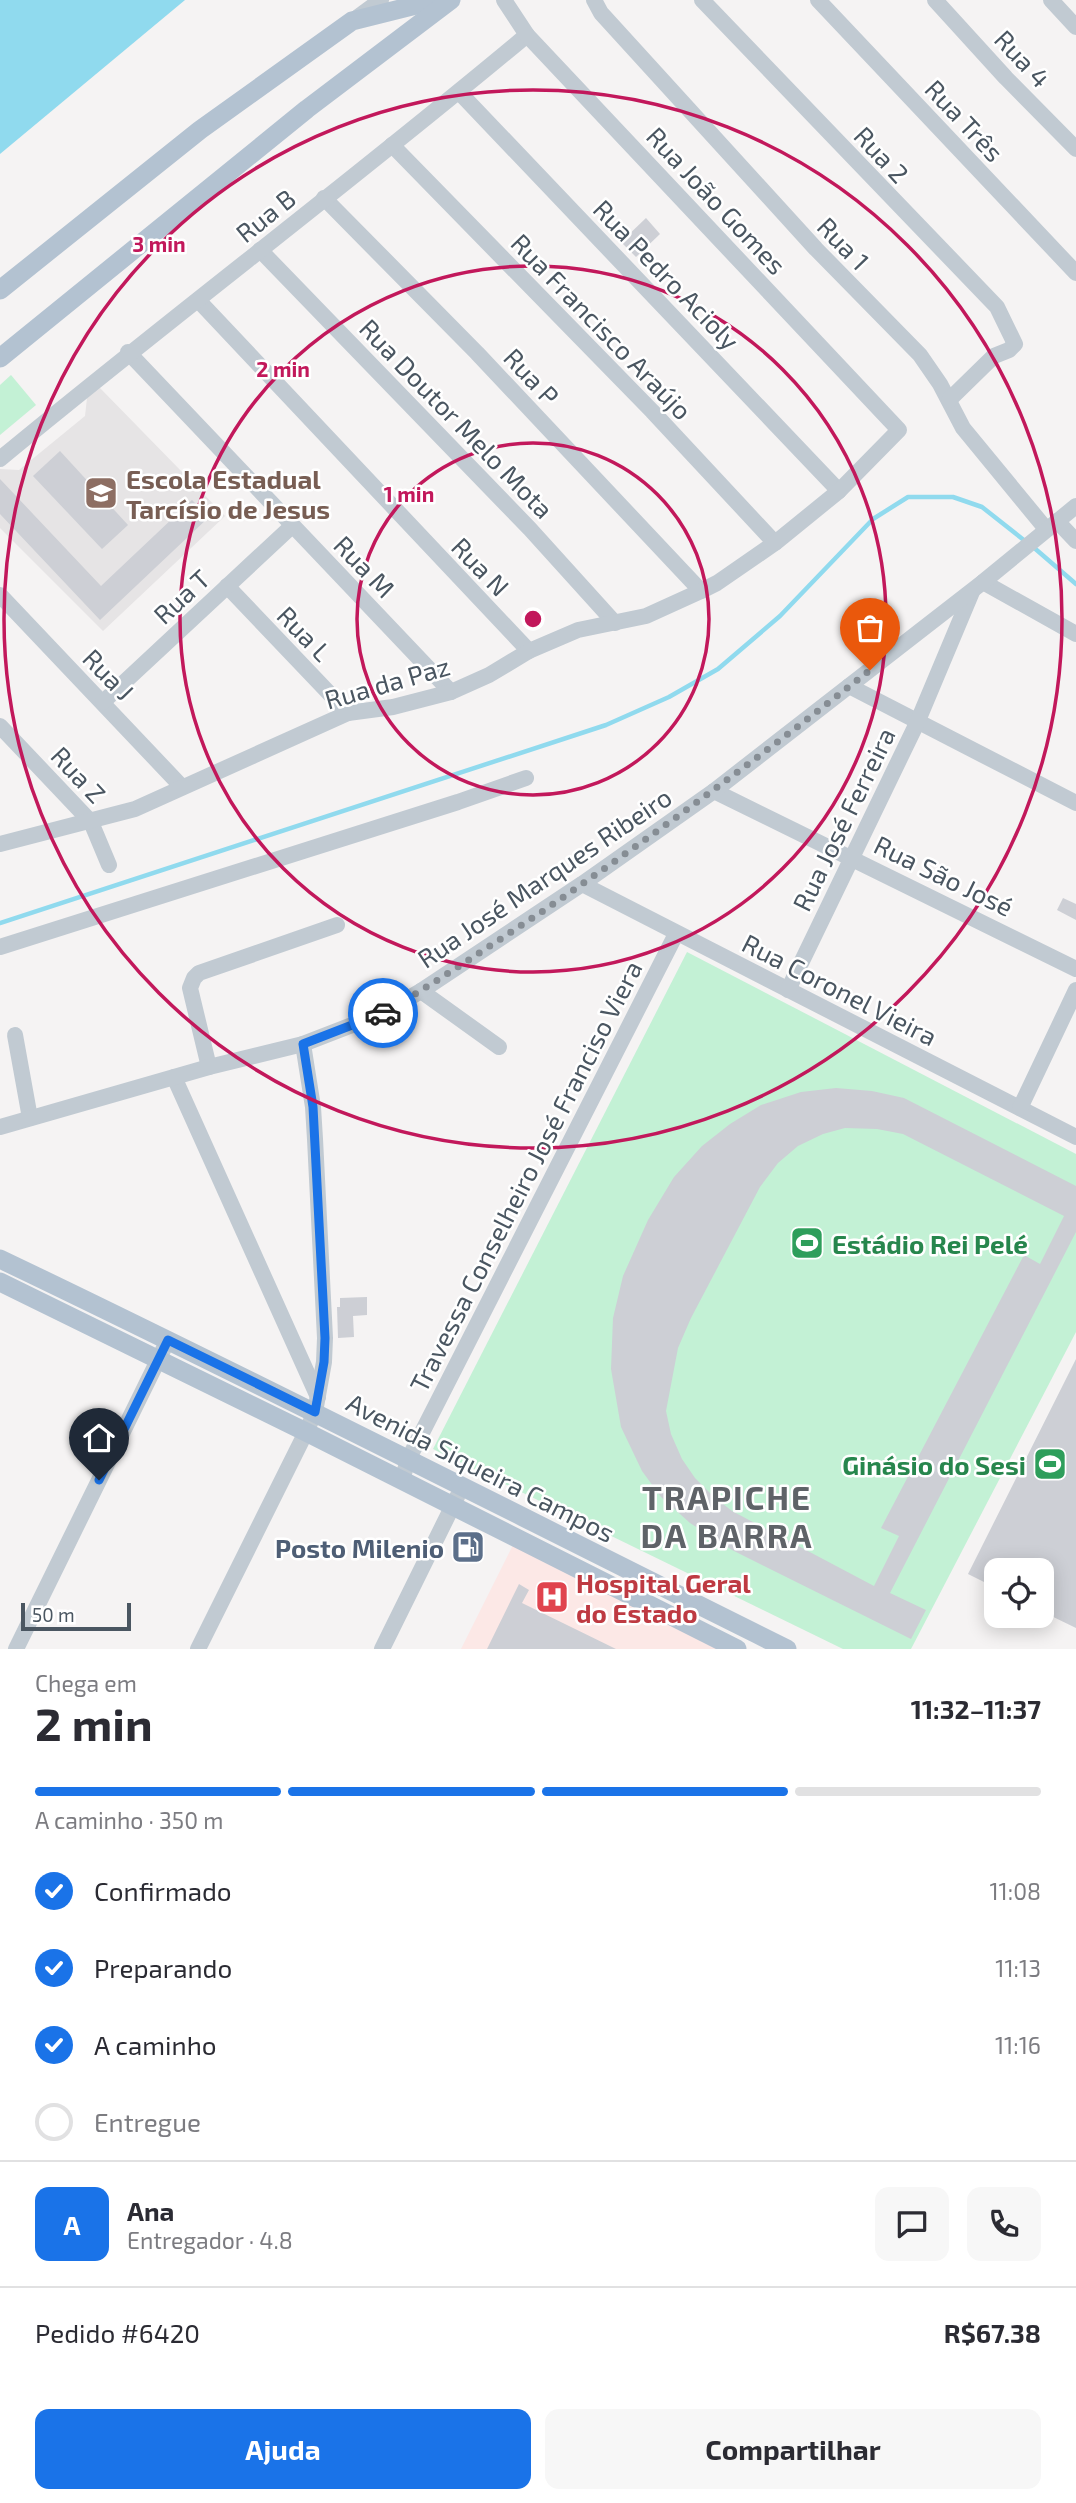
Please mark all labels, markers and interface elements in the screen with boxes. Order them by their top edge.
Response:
street label: Rua 4 [989,23,1057,93]
street label: Rua Três [919,73,1011,167]
street label: Rua 2 [848,119,916,189]
street label: Rua João Gomes [641,120,793,280]
street label: Rua B [229,182,301,248]
street label: Rua Pedro Acioly [588,193,746,355]
street label: Rua 1 [812,210,876,276]
street label: Rua Francisco Araújo [505,227,699,425]
text: 3 min [132,231,186,256]
street label: Rua Doutor Melo Mota [354,312,560,524]
street label: Rua P [498,341,566,411]
text: 2 min [256,356,310,381]
place label: Escola Estadual Tarcísio de Jesus [126,463,330,524]
school or university icon: Escola Estadual Tarcísio de Jesus [82,474,120,512]
text: 1 min [384,481,434,506]
street label: Rua M [328,529,402,603]
street label: Rua N [446,530,516,602]
street label: Rua T [146,562,216,630]
pin [840,598,900,670]
street label: Rua L [272,599,338,667]
centre of rings [521,607,545,631]
icon: bag [851,609,889,647]
street label: Rua J [77,642,141,706]
street label: Rua da Paz [321,649,453,715]
street label: Rua José Ferreira [785,722,901,916]
street label: Rua Z [45,739,113,809]
street label: Rua José Marques Ribeiro [411,780,677,974]
street label: Rua São José [870,828,1018,922]
street label: Rua Coronel Vieira [738,927,942,1051]
street label: Travessa Conselheiro José Franciso Viera [402,955,648,1397]
courier [348,978,418,1048]
icon: car [364,994,402,1032]
sports icon: Estádio Rei Pelé [788,1224,826,1262]
place label: Estádio Rei Pelé [832,1228,1028,1259]
street label: Avenida Siqueira Campos [342,1386,620,1548]
pin [69,1408,129,1480]
icon: home [80,1419,118,1457]
sports icon: Ginásio do Sesi [1031,1445,1069,1483]
place label: Ginásio do Sesi [842,1449,1026,1480]
district label: TRAPICHE DA BARRA [640,1477,814,1555]
fuel station icon: Posto Milenio [449,1528,487,1566]
place label: Posto Milenio [275,1532,444,1563]
map controls [984,1558,1054,1628]
button: locate [984,1558,1054,1628]
place label: Hospital Geral do Estado [576,1567,751,1628]
hospital icon: Hospital Geral do Estado [533,1578,571,1616]
scale bar [21,1600,131,1632]
text: 50 m [32,1603,75,1626]
text: Chega em [35,1669,137,1697]
text: 11:32–11:37 [911,1693,1041,1724]
text: 2 min [35,1695,153,1750]
text: A caminho · 350 m [35,1806,223,1834]
icon: check [35,1872,73,1910]
text: Confirmado [94,1875,232,1906]
text: 11:08 [989,1877,1041,1905]
icon: check [35,1949,73,1987]
text: Preparando [94,1952,232,1983]
text: 11:13 [995,1954,1041,1982]
icon: check [35,2026,73,2064]
text: A caminho [94,2029,217,2060]
text: 11:16 [995,2031,1041,2059]
text: Entregue [94,2106,201,2137]
button: chat [875,2187,949,2261]
button: phone [967,2187,1041,2261]
text: Ana [127,2195,174,2226]
text: A [64,2209,80,2240]
text: Entregador · 4.8 [127,2226,293,2254]
text: Pedido #6420 [35,2317,200,2348]
text: R$67.38 [944,2317,1041,2348]
button: Ajuda [35,2409,531,2489]
button: Compartilhar [545,2409,1041,2489]

